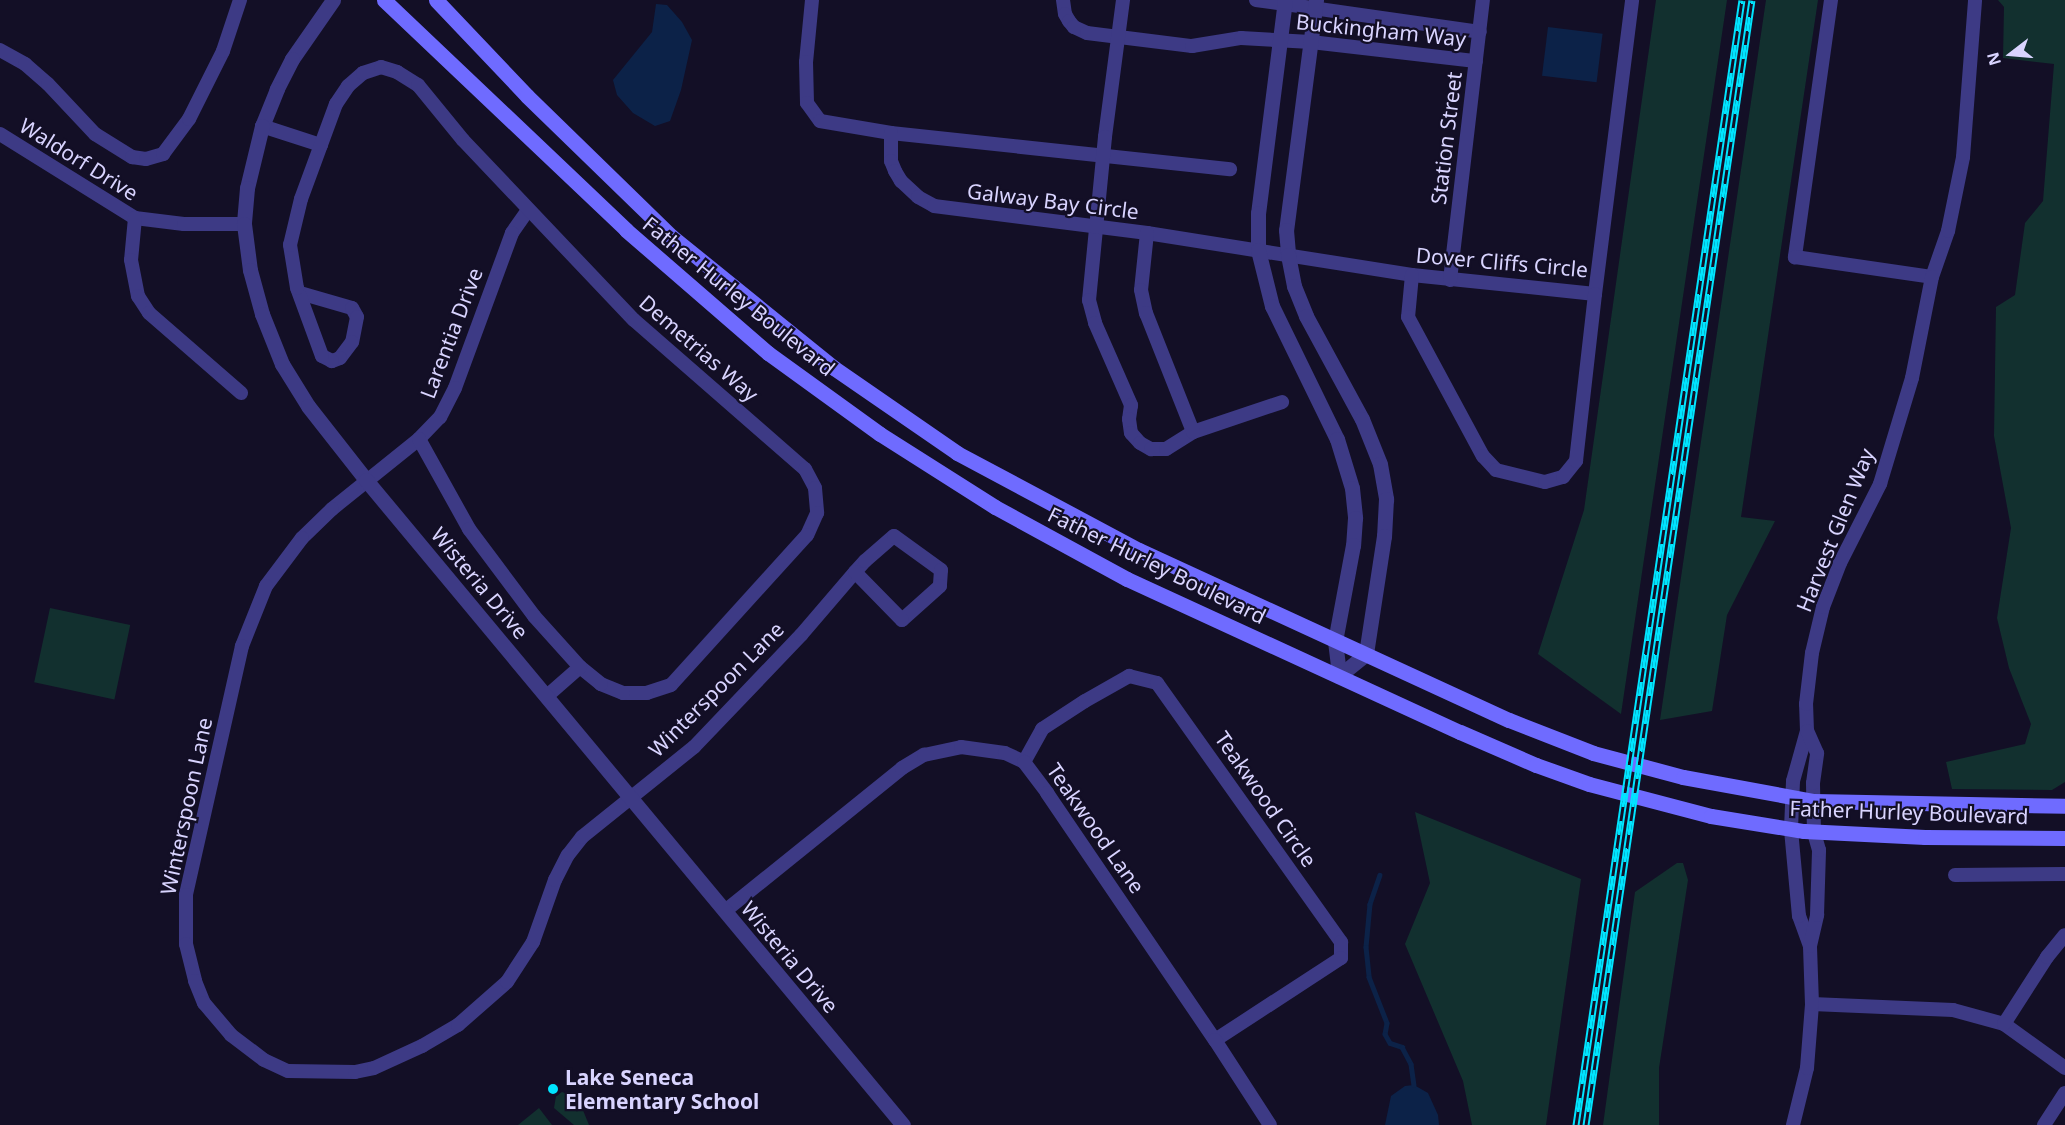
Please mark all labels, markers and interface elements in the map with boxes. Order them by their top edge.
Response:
street label: Buckingham Way [1295,9,1467,51]
north arrow [1981,24,2041,84]
text: N [1981,50,2006,68]
street label: Station Street [1425,70,1467,206]
street label: Waldorf Drive [15,112,143,206]
street label: Galway Bay Circle [966,178,1140,224]
street label: Father Hurley Boulevard [638,211,840,381]
street label: Dover Cliffs Circle [1415,242,1589,282]
street label: Larentia Drive [415,264,487,402]
street label: Demetrias Way [634,290,764,406]
street label: Harvest Glen Way [1791,445,1879,615]
street label: Father Hurley Boulevard [1044,501,1270,629]
street label: Wisteria Drive [426,522,534,644]
street label: Winterspoon Lane [643,616,789,762]
street label: Winterspoon Lane [155,715,217,897]
street label: Teakwood Circle [1210,726,1322,872]
street label: Teakwood Lane [1042,758,1150,898]
street label: Father Hurley Boulevard [1789,795,2029,829]
street label: Wisteria Drive [736,896,844,1018]
place label: Lake Seneca Elementary School [565,1064,759,1114]
marker: Lake Seneca Elementary School [546,1082,560,1096]

